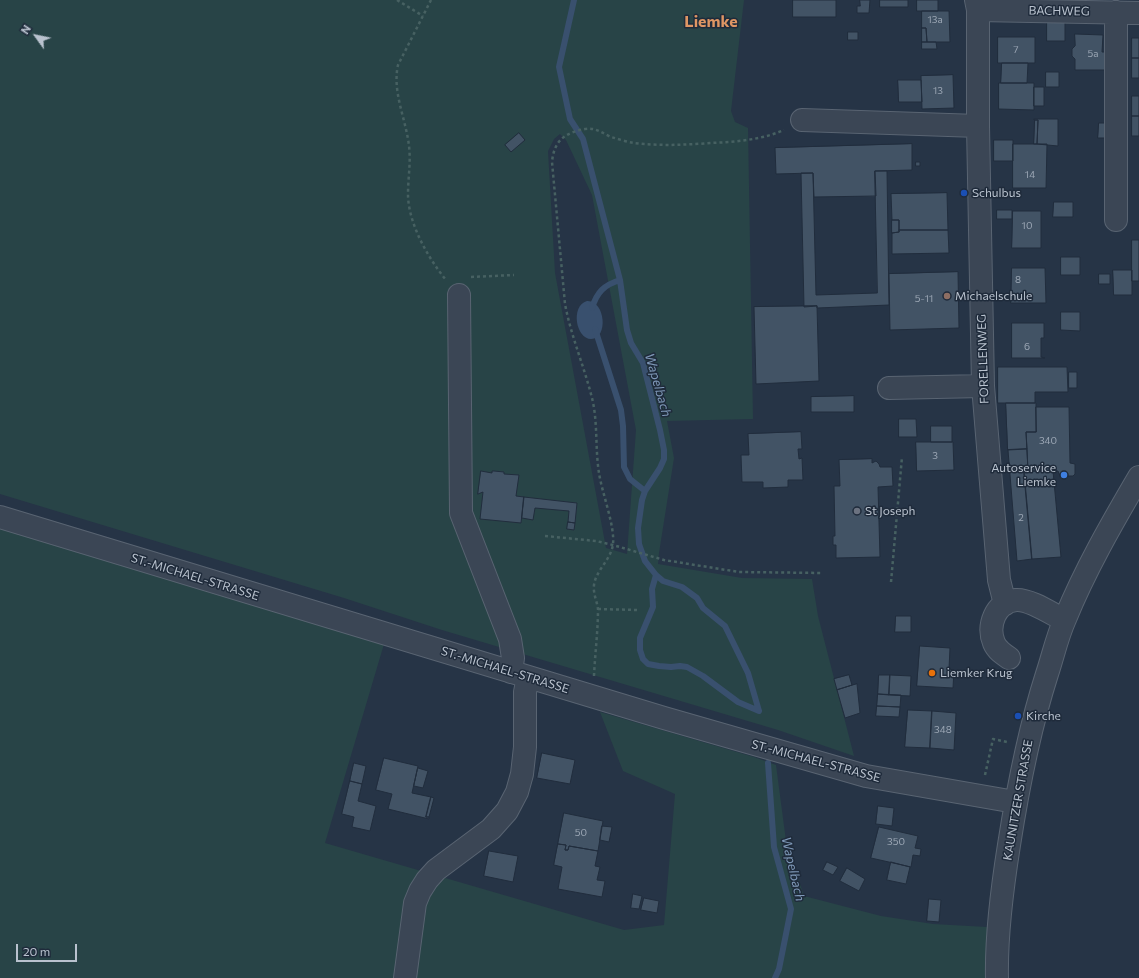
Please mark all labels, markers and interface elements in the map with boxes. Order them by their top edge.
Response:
street label: BACHWEG [1028,3,1090,19]
district label: Liemke [684,12,738,32]
house number: 13a [927,14,943,26]
north arrow [16,16,56,56]
text: N [18,22,33,36]
house number: 7 [1013,44,1019,56]
house number: 5a [1088,48,1098,60]
house number: 13 [933,85,943,97]
house number: 14 [1025,169,1035,181]
place label: Schulbus [972,186,1021,200]
marker: Schulbus [959,188,969,198]
house number: 10 [1022,220,1032,232]
house number: 8 [1015,274,1021,286]
place label: Michaelschule [955,289,1032,303]
marker: Michaelschule [942,291,952,301]
house number: 5-11 [915,293,933,305]
street label: FORELLENWEG [974,314,992,404]
house number: 6 [1024,341,1030,353]
water label: Wapelbach [641,351,675,419]
house number: 340 [1039,435,1057,447]
house number: 3 [932,450,938,462]
place label: Autoservice Liemke [991,461,1056,489]
marker: Autoservice Liemke [1059,470,1069,480]
place label: St Joseph [865,504,915,518]
marker: St Joseph [852,506,862,516]
house number: 2 [1018,512,1024,524]
street label: ST.-MICHAEL-STRASSE [129,551,261,603]
street label: ST.-MICHAEL-STRASSE [439,644,571,696]
place label: Liemker Krug [940,666,1012,680]
marker: Liemker Krug [927,668,937,678]
place label: Kirche [1026,709,1061,723]
marker: Kirche [1013,711,1023,721]
house number: 348 [934,724,952,736]
street label: ST.-MICHAEL-STRASSE [750,737,882,785]
street label: KAUNITZER STRASSE [1000,738,1036,862]
house number: 50 [575,827,587,839]
water label: Wapelbach [778,835,808,903]
house number: 350 [887,836,905,848]
scale bar [18,936,79,962]
text: 20 m [23,944,50,958]

